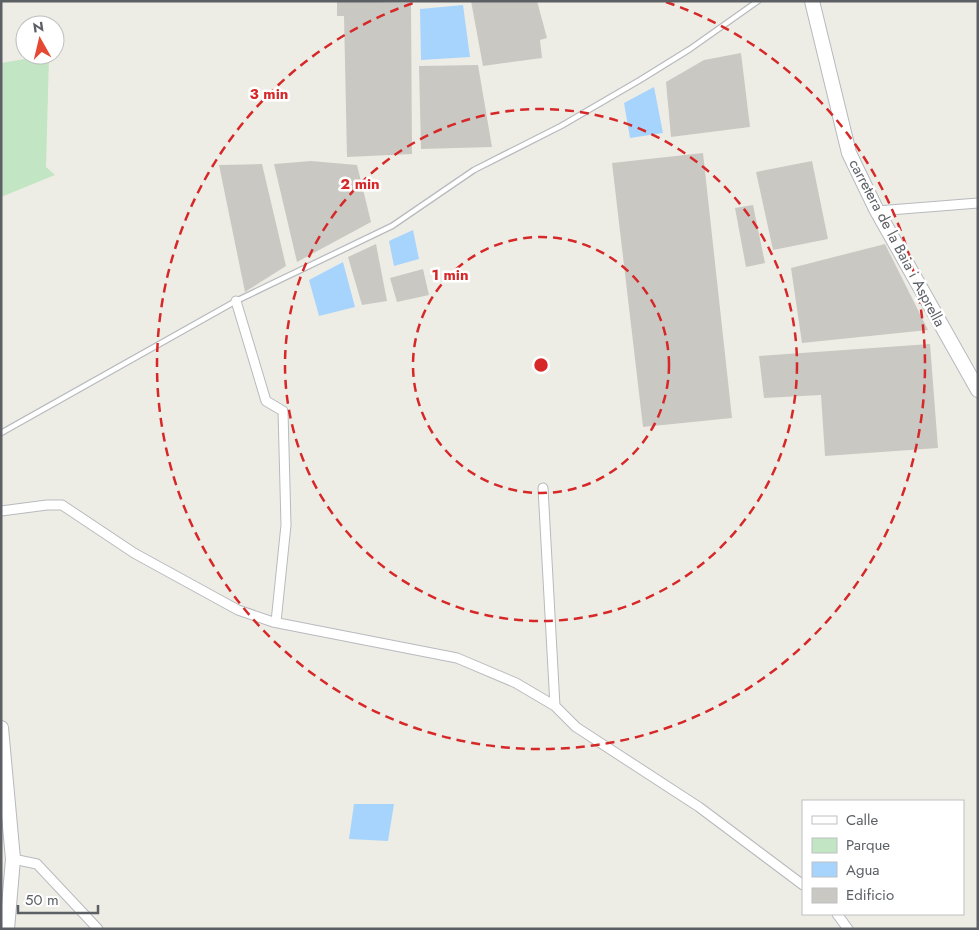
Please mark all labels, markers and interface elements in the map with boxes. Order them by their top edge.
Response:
north arrow [15,15,65,65]
text: N [31,16,45,38]
text: 3 min [250,83,288,105]
street label: carretera de la Baia i Asprella [843,155,951,331]
text: 2 min [340,173,380,195]
text: 1 min [431,264,469,286]
centre of rings [532,356,550,374]
legend [802,800,964,915]
text: Calle [846,809,878,831]
text: Parque [846,834,890,856]
text: Agua [846,859,880,881]
scale bar [18,882,98,914]
text: Edificio [846,884,894,906]
text: 50 m [25,889,59,911]

